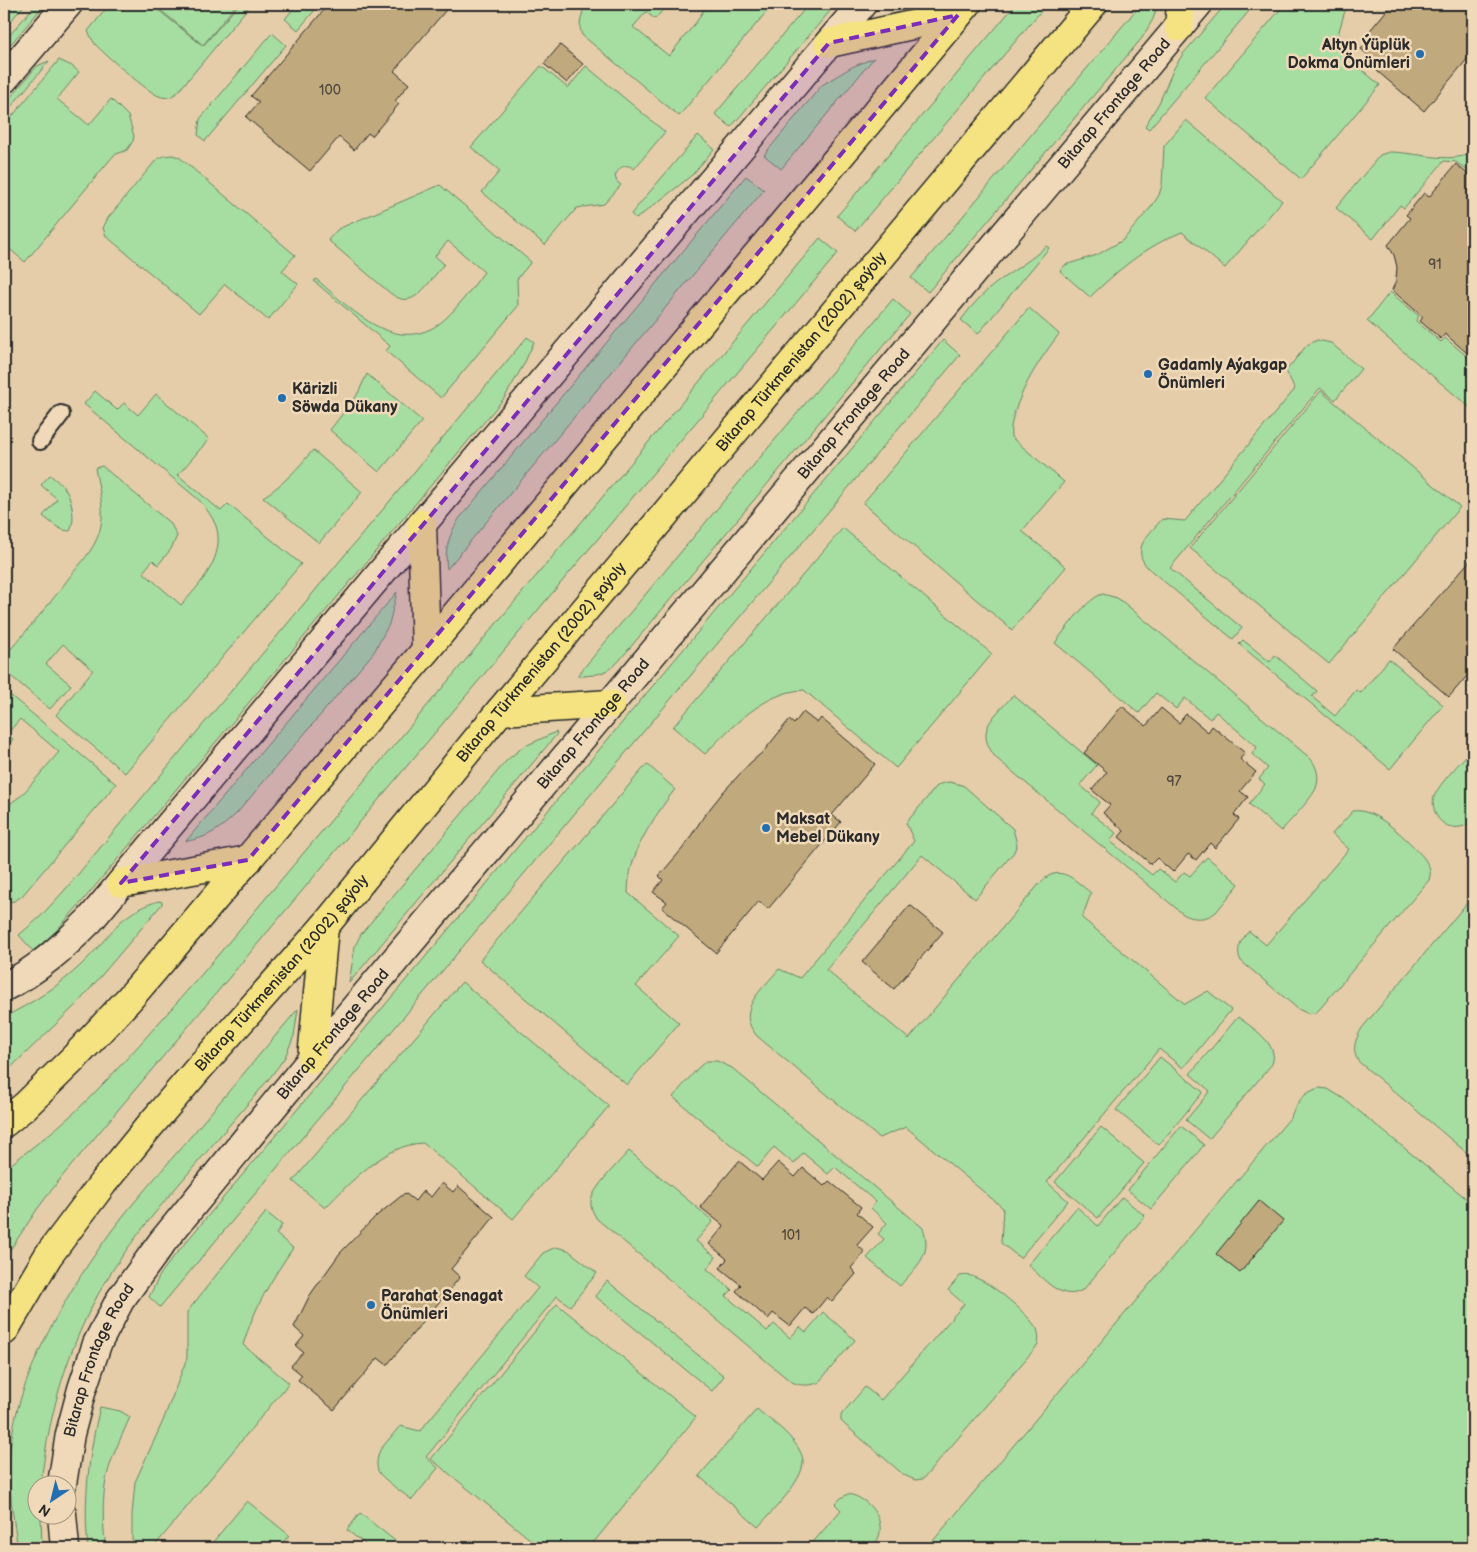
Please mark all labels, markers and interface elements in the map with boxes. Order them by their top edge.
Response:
place label: Altyn Ýüplük Dokma Önümleri [1287,33,1411,73]
street label: Bitarap Frontage Road [1054,34,1175,173]
marker: Altyn Ýüplük Dokma Önümleri [1414,48,1426,60]
house number: 100 [319,82,341,99]
street label: Bitarap Türkmenistan (2002) şaýoly [712,248,891,456]
house number: 91 [1428,256,1442,273]
street label: Bitarap Frontage Road [794,345,914,483]
place label: Gadamly Aýakgap Önümleri [1158,356,1287,393]
marker: Gadamly Aýakgap Önümleri [1142,368,1154,380]
place label: Kärizli Söwda Dükany [292,380,398,417]
marker: Kärizli Söwda Dükany [276,392,288,404]
street label: Bitarap Türkmenistan (2002) şaýoly [452,558,631,766]
street label: Bitarap Frontage Road [533,655,654,793]
house number: 97 [1167,773,1182,790]
place label: Maksat Mebel Dükany [776,810,880,847]
marker: Maksat Mebel Dükany [760,822,772,834]
street label: Bitarap Türkmenistan (2002) şaýoly [191,870,373,1075]
street label: Bitarap Frontage Road [273,965,393,1104]
house number: 101 [781,1227,801,1244]
street label: Bitarap Frontage Road [60,1280,138,1439]
place label: Parahat Senagat Önümleri [381,1287,504,1324]
marker: Parahat Senagat Önümleri [365,1299,377,1311]
north arrow [28,1474,78,1524]
text: N [36,1500,54,1520]

